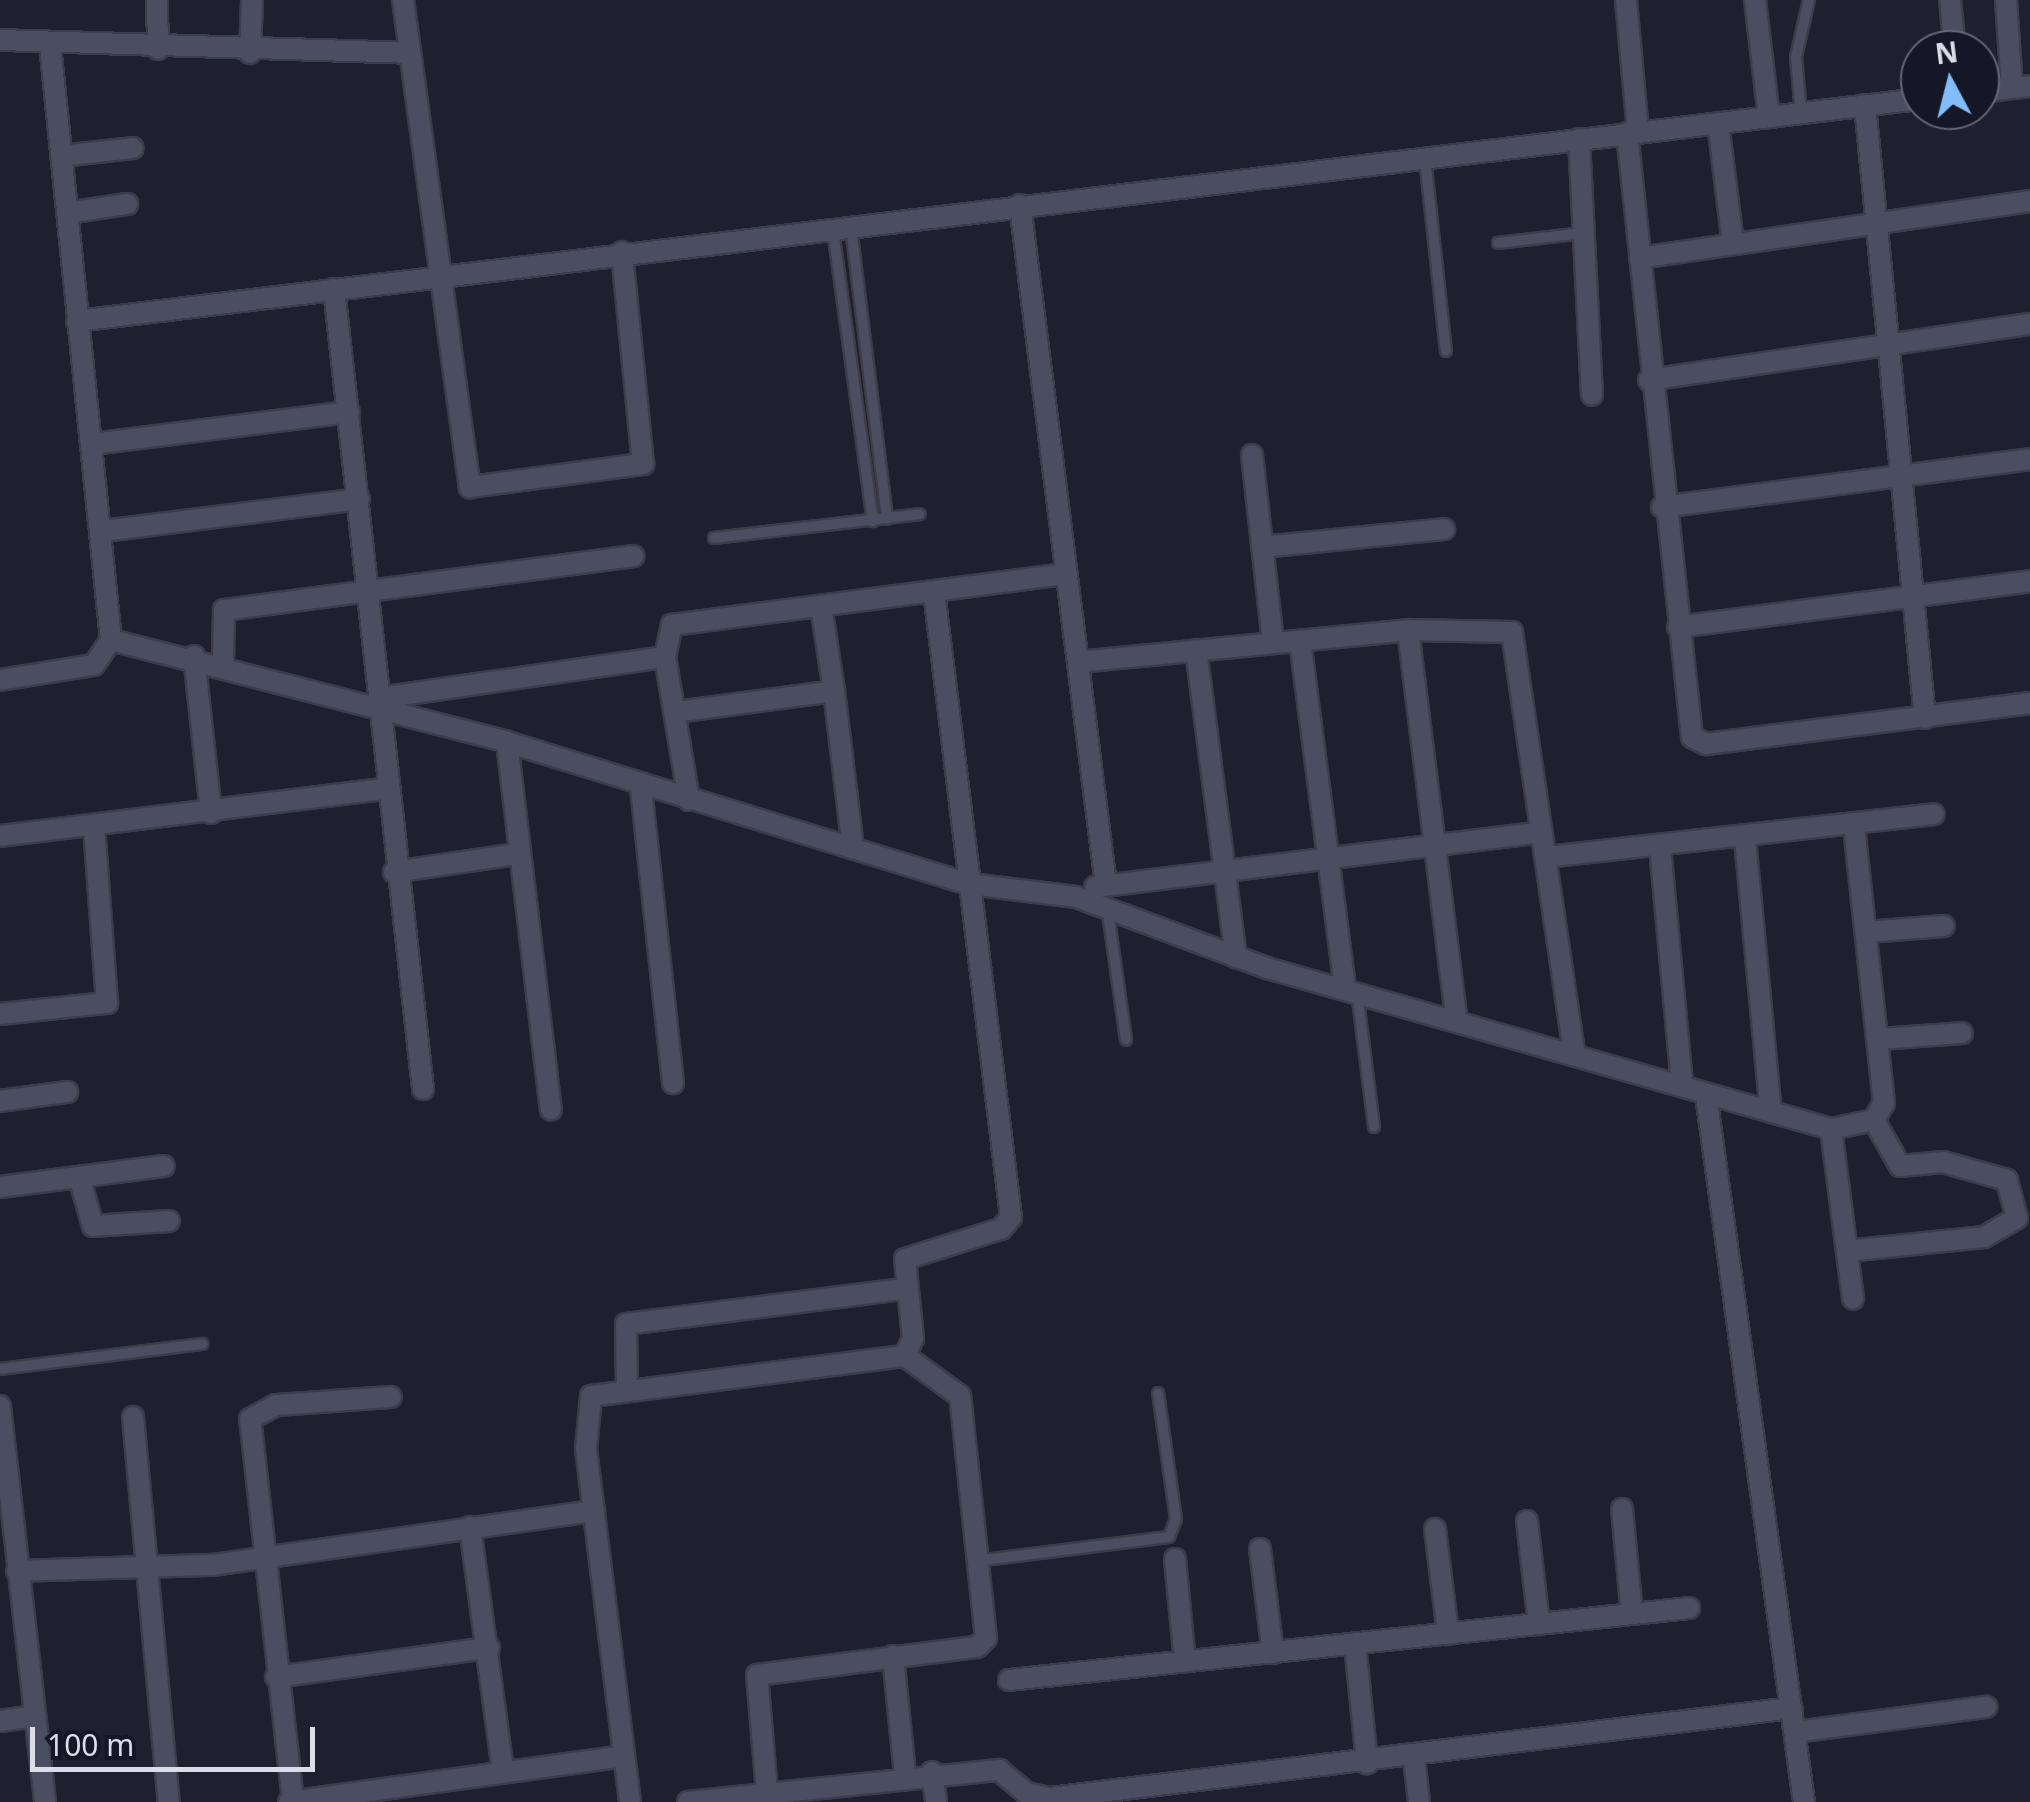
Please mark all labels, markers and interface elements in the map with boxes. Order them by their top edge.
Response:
north arrow [1900,30,2000,130]
text: N [1933,32,1960,72]
scale bar [35,1707,320,1769]
text: 100 m [47,1724,134,1765]

